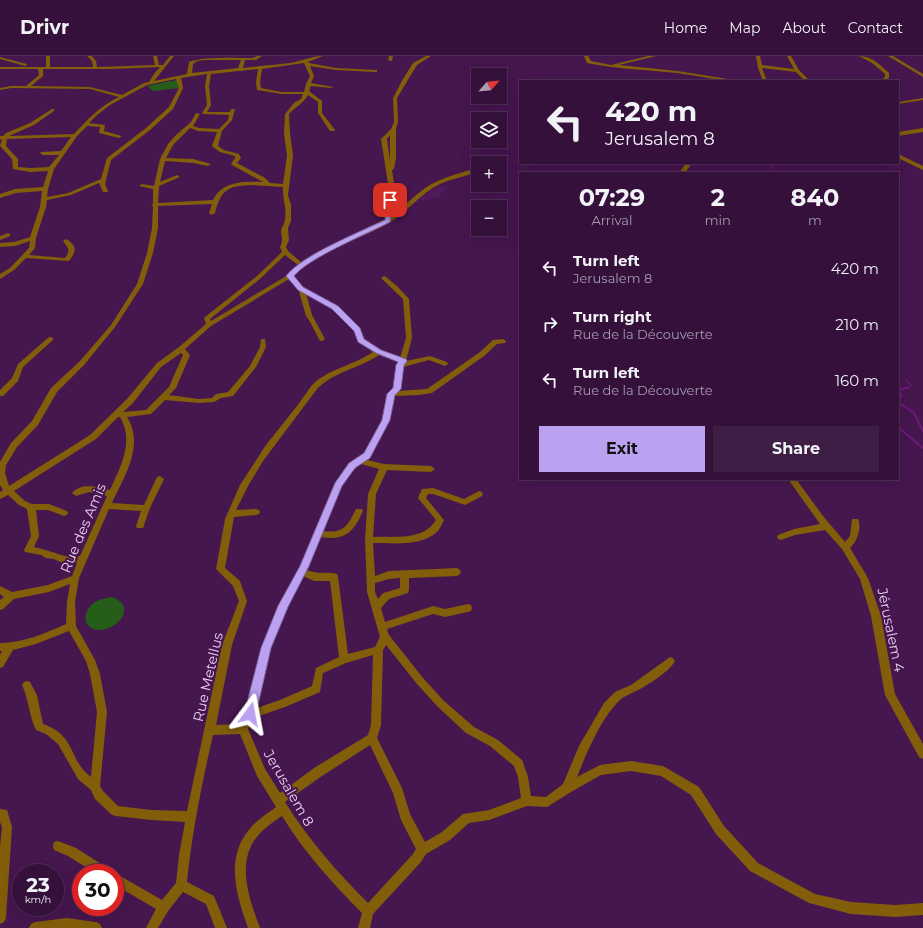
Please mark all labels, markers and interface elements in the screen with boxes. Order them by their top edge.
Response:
text: Drivr [20,16,69,39]
text: Home [664,19,707,37]
text: Map [729,19,760,37]
text: About [782,19,826,37]
text: Contact [848,19,903,37]
north arrow [471,68,507,104]
map controls [471,68,507,236]
text: 420 m [605,94,697,128]
icon: left [539,96,591,148]
button: layers [471,112,507,148]
text: Jerusalem 8 [605,128,715,150]
button: + [471,156,507,192]
pin [373,183,407,217]
text: 07:29 [579,183,645,212]
text: 2 [711,183,725,212]
text: 840 [791,183,839,212]
icon: arrive [379,189,401,211]
button: − [471,200,507,236]
text: Arrival [591,212,632,228]
text: min [705,212,731,228]
text: m [808,212,822,228]
text: Turn left [573,251,640,270]
icon: left [539,257,561,279]
text: 420 m [831,259,879,278]
text: Jerusalem 8 [573,270,652,286]
text: Turn right [573,307,652,326]
icon: right [539,313,561,335]
text: 210 m [835,315,879,334]
text: Rue de la Découverte [573,326,713,342]
text: Turn left [573,363,640,382]
icon: left [539,369,561,391]
text: 160 m [835,371,879,390]
text: Rue de la Découverte [573,382,713,398]
button: Exit [539,426,705,472]
button: Share [713,426,879,472]
street label: Rue des Amis [56,480,110,576]
street label: Jérusalem 4 [873,585,909,674]
street label: Rue Metellus [189,630,227,723]
position arrow [229,693,271,735]
street label: Jerusalem 8 [259,746,318,829]
speed limit sign: 30 [72,864,124,916]
text: 23 [26,873,50,897]
text: km/h [25,893,51,906]

